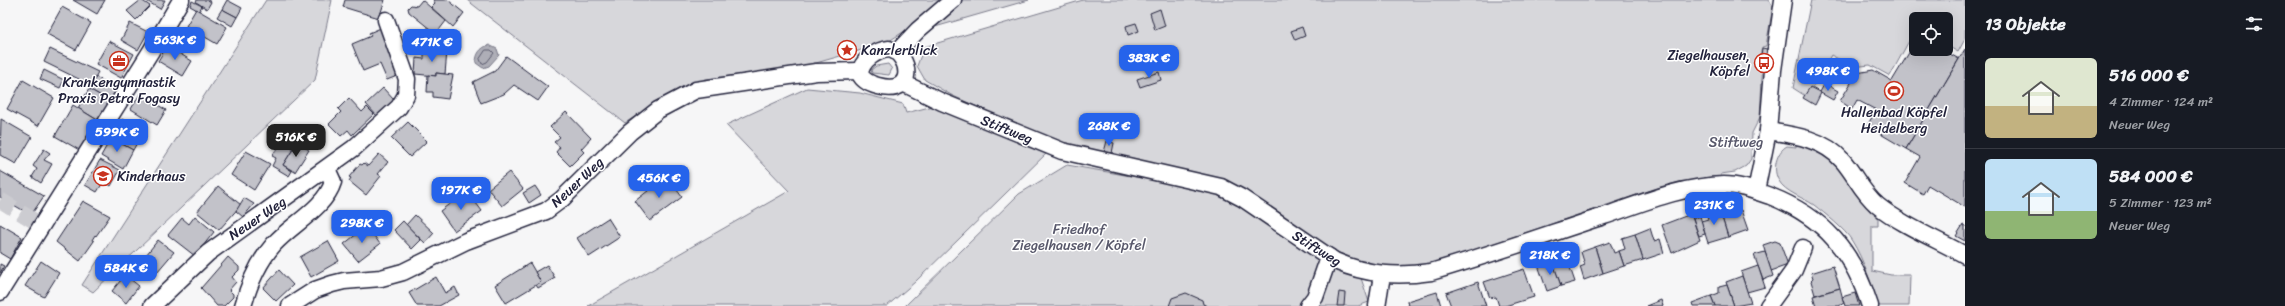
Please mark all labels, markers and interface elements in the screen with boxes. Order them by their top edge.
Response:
text: 13 Objekte [1985,9,2066,39]
map controls [1909,12,1953,56]
button: locate [1909,12,1953,56]
icon: filters [2243,13,2265,35]
pin: 563K € [142,27,208,61]
text: 563K € [154,28,196,51]
pin: 471K € [399,29,465,63]
text: 471K € [411,30,453,53]
place label: Kanzlerblick [861,38,938,63]
place icon: Kanzlerblick [836,39,858,61]
place label: Ziegelhausen, Köpfel [1667,43,1751,84]
pin: 383K € [1116,45,1182,79]
text: 383K € [1128,46,1170,69]
office icon: Krankengymnastik Praxis Petra Fogasy [108,50,130,72]
bus stop icon: Ziegelhausen, Köpfel [1753,52,1775,74]
pin: 498K € [1795,58,1861,92]
text: 498K € [1806,59,1850,82]
text: 516 000 € [2109,60,2189,90]
place label: Krankengymnastik Praxis Petra Fogasy [58,70,181,111]
icon: home [2017,74,2065,122]
sports icon: Hallenbad Köpfel Heidelberg [1883,80,1905,102]
text: 4 Zimmer · 124 m² [2109,90,2213,113]
place label: Hallenbad Köpfel Heidelberg [1841,100,1948,141]
street label: Stiftweg [977,108,1037,151]
pin: 268K € [1076,113,1142,147]
text: Neuer Weg [2109,113,2170,136]
text: 268K € [1088,114,1130,137]
pin: 599K € [84,119,150,153]
text: 599K € [95,120,139,143]
pin: 516K € [263,124,329,158]
text: 516K € [276,125,316,148]
park label: Stiftweg [1709,130,1763,155]
street label: Neuer Weg [545,151,610,214]
text: 584 000 € [2109,161,2193,191]
place label: Kinderhaus [117,164,186,189]
school or university icon: Kinderhaus [92,165,114,187]
pin: 456K € [626,165,692,199]
text: 456K € [637,166,681,189]
icon: home [2017,175,2065,223]
pin: 197K € [428,177,494,211]
text: 197K € [441,178,481,201]
street label: Neuer Weg [223,190,292,247]
text: 5 Zimmer · 123 m² [2109,191,2212,214]
pin: 231K € [1681,192,1747,226]
text: 231K € [1694,193,1734,216]
pin: 298K € [329,210,395,244]
text: 298K € [340,211,384,234]
text: Neuer Weg [2109,214,2170,237]
park label: Friedhof Ziegelhausen / Köpfel [1012,217,1147,258]
street label: Stiftweg [1287,223,1346,273]
pin: 218K € [1517,242,1583,276]
text: 218K € [1530,243,1570,266]
pin: 584K € [93,255,159,289]
text: 584K € [104,256,148,279]

